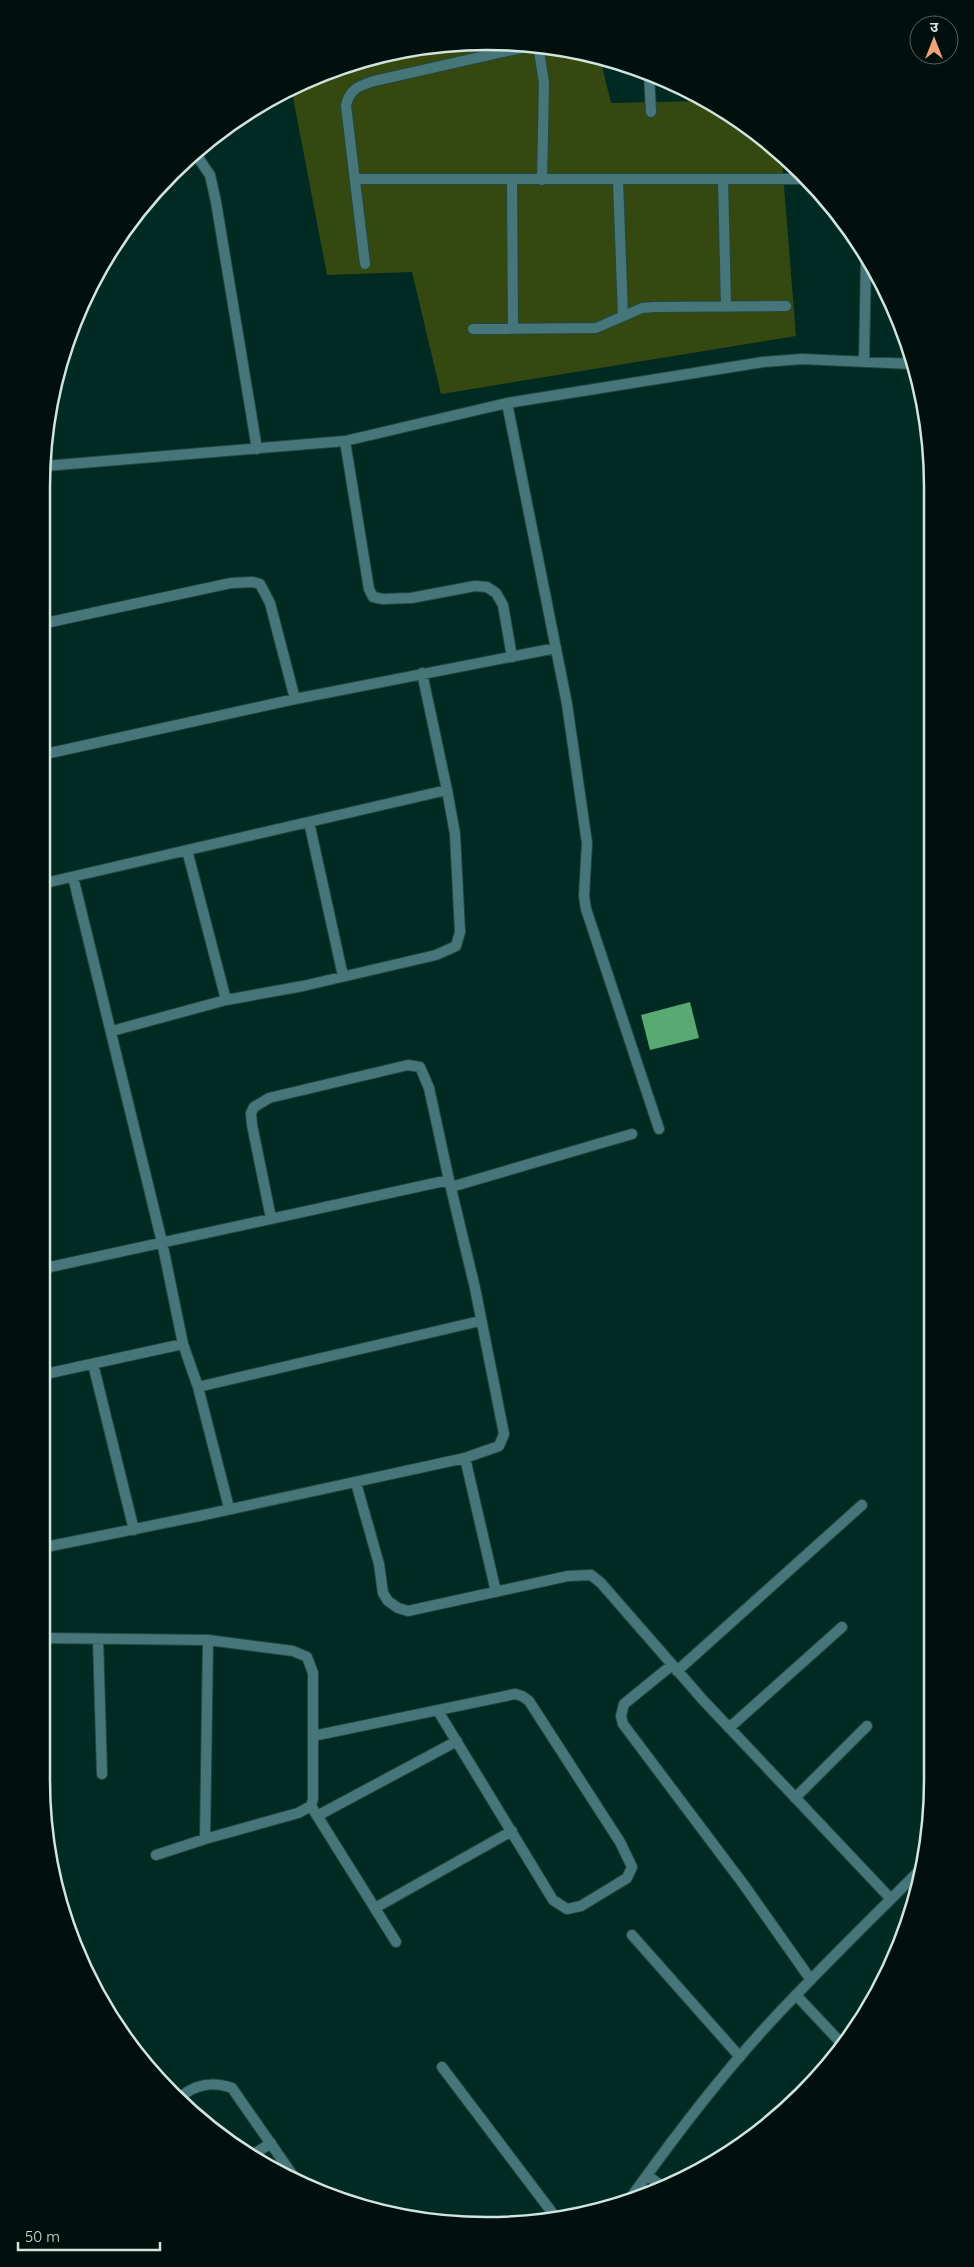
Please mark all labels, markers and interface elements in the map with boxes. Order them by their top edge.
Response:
north arrow [909,15,959,65]
text: उ [930,18,939,36]
scale bar [18,2220,160,2252]
text: 50 m [25,2227,60,2246]

